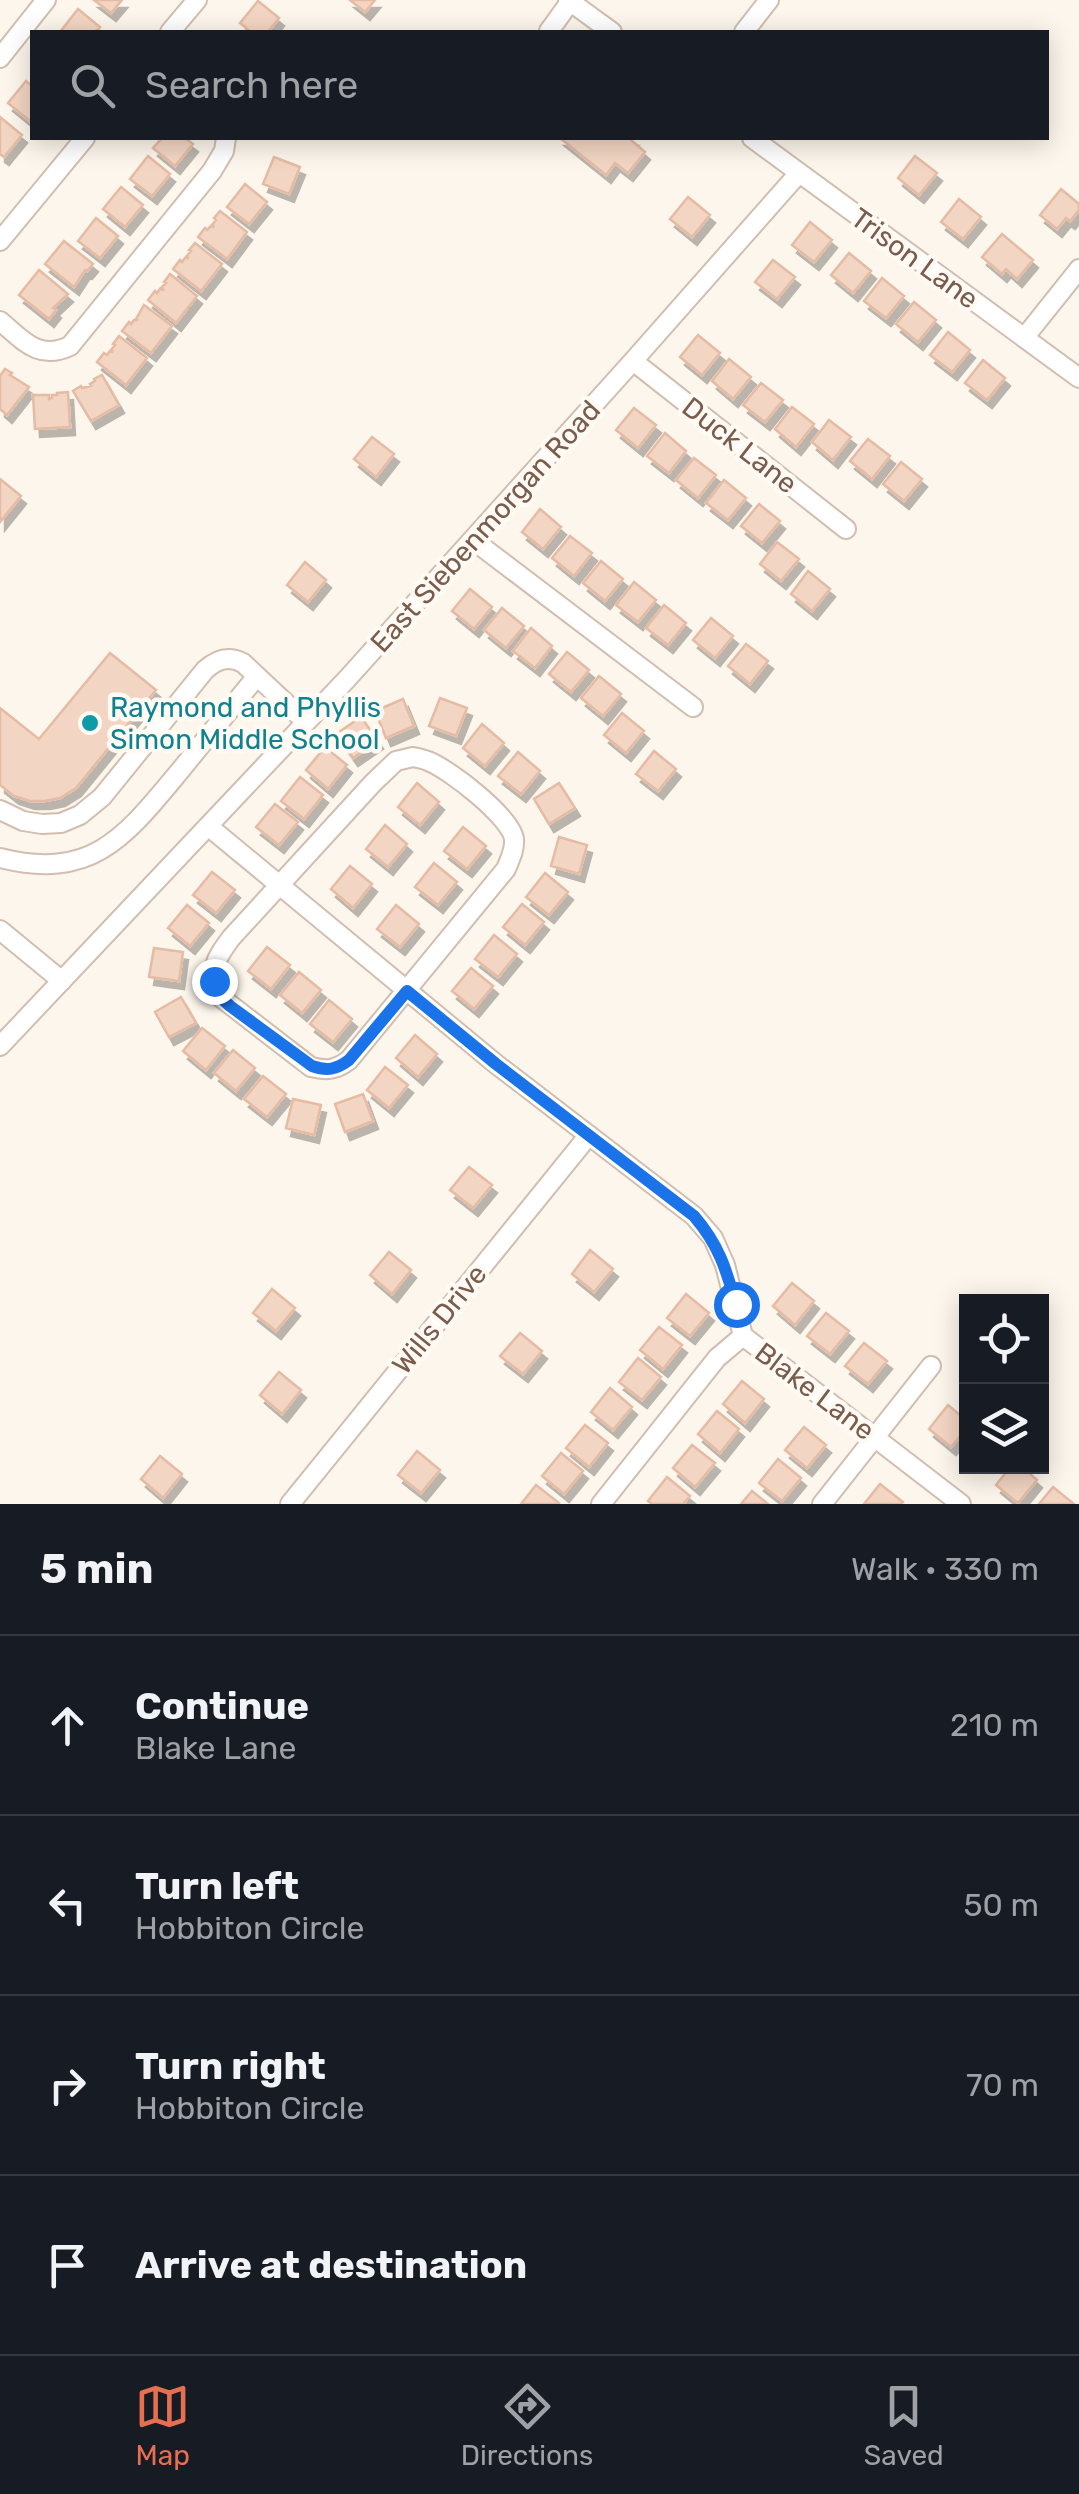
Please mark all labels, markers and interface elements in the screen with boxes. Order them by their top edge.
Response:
search box [30,30,1049,140]
icon: search [65,58,120,113]
text: Search here [145,62,358,108]
street label: Trison Lane [845,201,985,316]
street label: Duck Lane [676,390,804,500]
street label: East Siebenmorgan Road [364,394,607,659]
place label: Raymond and Phyllis Simon Middle School [110,691,381,756]
marker: Raymond and Phyllis Simon Middle School [79,712,101,734]
route end [192,959,238,1005]
street label: Wills Drive [385,1258,494,1381]
route start [714,1282,760,1328]
map controls [959,1294,1049,1474]
button: locate [959,1294,1049,1384]
street label: Blake Lane [748,1336,881,1447]
button: layers [959,1384,1049,1474]
text: 5 min [40,1544,154,1594]
text: Walk · 330 m [851,1550,1039,1588]
text: Continue [135,1683,309,1729]
icon: ahead [40,1698,95,1753]
text: 210 m [950,1706,1039,1744]
text: Blake Lane [135,1729,296,1767]
text: Turn left [135,1863,299,1909]
icon: left [40,1878,95,1933]
text: 50 m [963,1886,1039,1924]
text: Hobbiton Circle [135,1909,364,1947]
text: Turn right [135,2043,326,2089]
icon: right [40,2058,95,2113]
text: 70 m [966,2066,1039,2104]
text: Hobbiton Circle [135,2089,364,2127]
icon: arrive [40,2238,95,2293]
text: Arrive at destination [135,2242,527,2288]
tab: Map [135,2379,190,2472]
tab: Directions [461,2379,593,2472]
tab: Saved [864,2379,944,2472]

